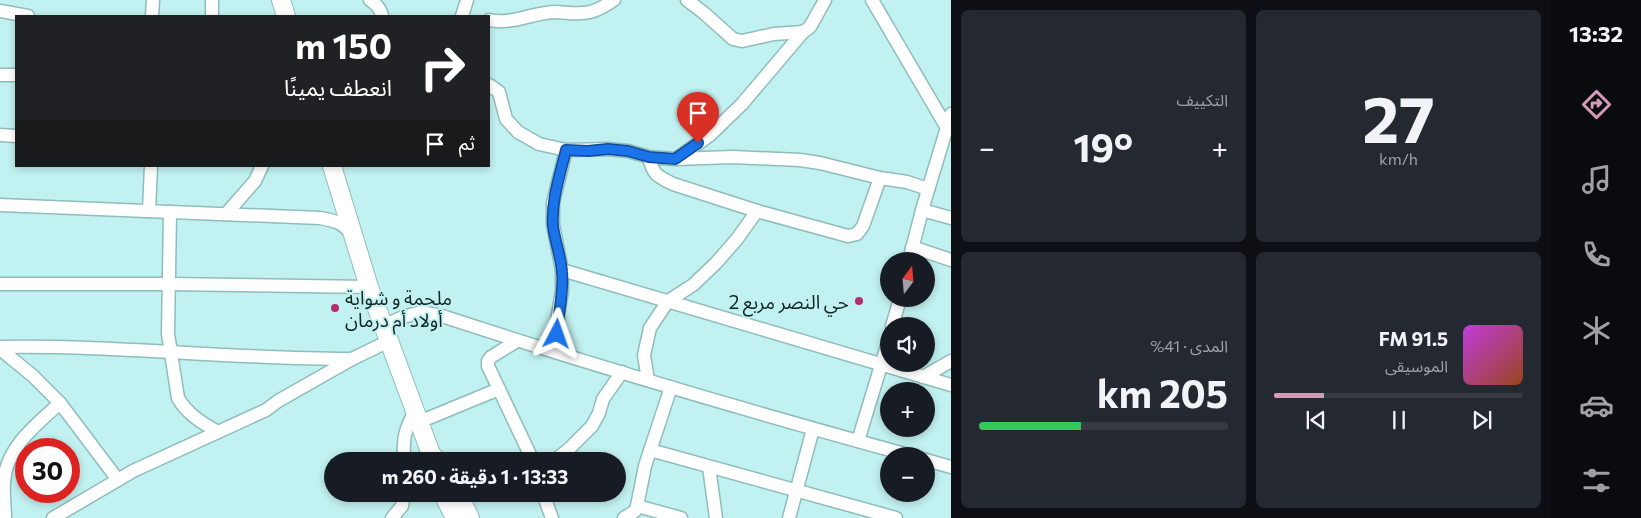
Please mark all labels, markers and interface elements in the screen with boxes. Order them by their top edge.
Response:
text: 13:32 [1569,20,1623,47]
text: 150 m [295,23,392,66]
icon: right [410,35,475,100]
text: انعطف يمينًا [284,74,392,101]
text: 27 [1362,77,1435,156]
icon: directions [1579,87,1614,122]
text: التكييف [1176,90,1228,109]
pin [677,92,719,143]
icon: arrive [684,99,712,127]
text: 19° [1073,123,1133,170]
icon: arrive [421,130,449,158]
text: − [979,130,995,164]
text: + [1212,130,1228,164]
text: ثم [459,131,475,154]
text: km/h [1379,149,1418,168]
icon: music [1579,162,1614,197]
icon: phone [1579,237,1614,272]
north arrow [880,252,935,308]
map controls [880,252,935,502]
place label: ملحمة و شواية أولاد أم درمان [345,286,452,335]
place label: حي النصر مربع 2 [729,290,849,317]
marker: حي النصر مربع 2 [853,295,865,307]
marker: ملحمة و شواية أولاد أم درمان [329,302,341,314]
position arrow [530,307,582,359]
icon: climate [1579,313,1614,348]
button: sound [880,317,935,372]
text: 91.5 FM [1379,327,1448,350]
text: المدى · 41% [1150,336,1228,355]
text: الموسيقى [1385,356,1448,375]
text: 205 km [1097,369,1228,416]
button: + [880,382,935,437]
icon: car [1579,388,1614,423]
icon: previous [1302,406,1330,434]
icon: pause [1385,406,1413,434]
icon: next [1468,406,1496,434]
speed limit sign: 30 [15,438,80,503]
button: − [880,447,935,502]
icon: filters [1579,463,1614,498]
text: 13:33 · 1 دقيقة · 260 m [382,465,568,488]

